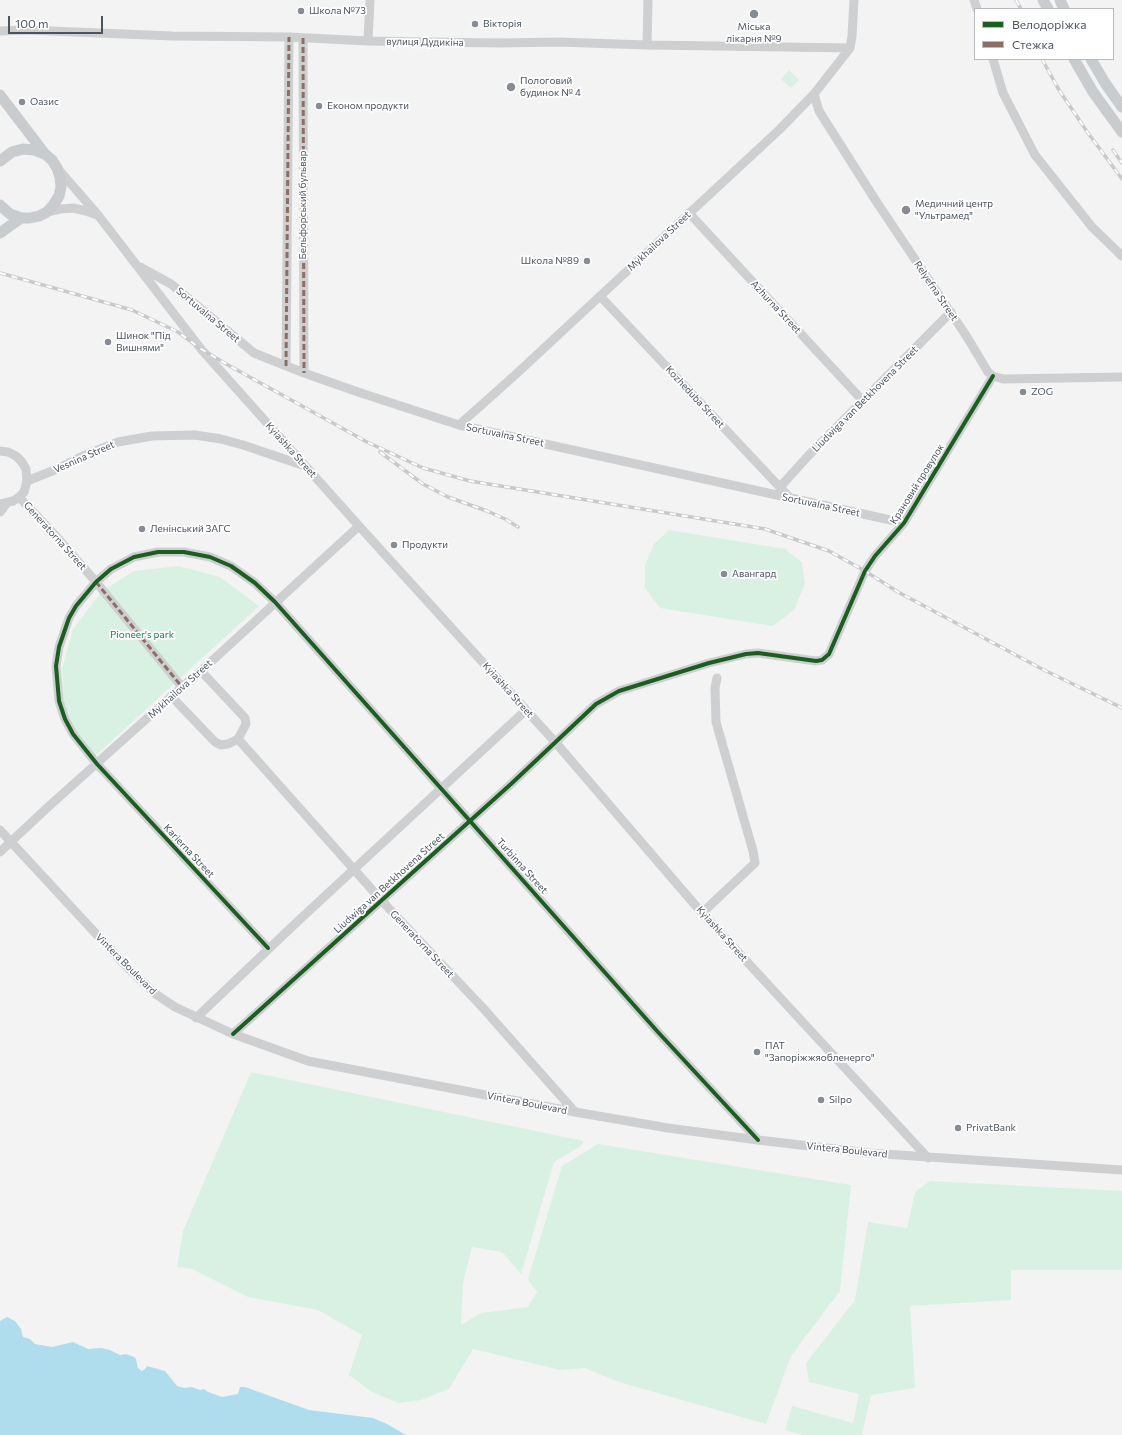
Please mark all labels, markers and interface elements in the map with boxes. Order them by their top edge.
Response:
place label: Школа №73 [309,5,366,17]
marker: Школа №73 [296,6,306,16]
scale bar [10,8,105,34]
marker: Міська лікарня №9 [748,8,760,20]
legend [974,8,1114,60]
text: 100 m [15,16,49,30]
text: Велодоріжка [1012,17,1087,31]
place label: Вікторія [483,18,522,30]
marker: Вікторія [470,19,480,29]
place label: Міська лікарня №9 [726,21,782,44]
street label: вулиця Дудикіна [386,35,464,49]
text: Стежка [1012,37,1054,51]
place label: Пологовий будинок № 4 [520,75,581,98]
marker: Пологовий будинок № 4 [505,81,517,93]
place label: Оазис [30,96,59,108]
marker: Оазис [17,97,27,107]
place label: Економ продукти [327,100,409,112]
marker: Економ продукти [314,101,324,111]
street label: Бельфорський бульвар [297,151,309,259]
place label: Медичний центр "Ультрамед" [915,198,993,222]
marker: Медичний центр "Ультрамед" [900,204,912,216]
street label: Mykhailova Street [625,209,693,273]
place label: Школа №89 [521,255,579,267]
marker: Школа №89 [582,256,592,266]
street label: Relyefna Street [912,259,960,323]
street label: Azhurna Street [748,278,804,336]
street label: Sortuvalna Street [174,285,242,345]
place label: Шинок "Під Вишнями" [116,330,171,354]
marker: Шинок "Під Вишнями" [103,337,113,347]
street label: Liudwiga van Betkhovena Street [810,344,920,454]
street label: Kozheduba Street [663,363,727,431]
place label: ZOG [1031,386,1053,398]
marker: ZOG [1018,387,1028,397]
street label: Kyiashka Street [263,420,319,480]
street label: Sortuvalna Street [465,421,545,449]
street label: Vesnina Street [52,438,116,476]
street label: Крановий провулок [887,441,947,527]
street label: Sortuvalna Street [781,491,861,519]
street label: Generatorna Street [21,499,89,573]
place label: Ленінський ЗАГС [150,523,230,535]
marker: Ленінський ЗАГС [137,524,147,534]
place label: Продукти [402,539,448,551]
marker: Продукти [389,540,399,550]
place label: Авангард [732,568,776,580]
marker: Авангард [719,569,729,579]
park label: Pioneer's park [110,629,174,641]
street label: Mykhailova Street [145,657,215,721]
street label: Kyiashka Street [480,660,536,720]
street label: Karierna Street [161,822,217,880]
street label: Liudwiga van Betkhovena Street [331,830,447,936]
street label: Turbinna Street [494,836,550,896]
street label: Kyiashka Street [694,904,750,964]
street label: Generatorna Street [388,908,456,980]
street label: Vintera Boulevard [93,931,159,997]
place label: ПАТ "Запоріжжяобленерго" [765,1040,875,1064]
marker: ПАТ "Запоріжжяобленерго" [752,1047,762,1057]
street label: Vintera Boulevard [486,1089,568,1117]
place label: Silpo [829,1094,852,1106]
marker: Silpo [816,1095,826,1105]
place label: PrivatBank [966,1122,1016,1134]
marker: PrivatBank [953,1123,963,1133]
street label: Vintera Boulevard [806,1140,888,1160]

